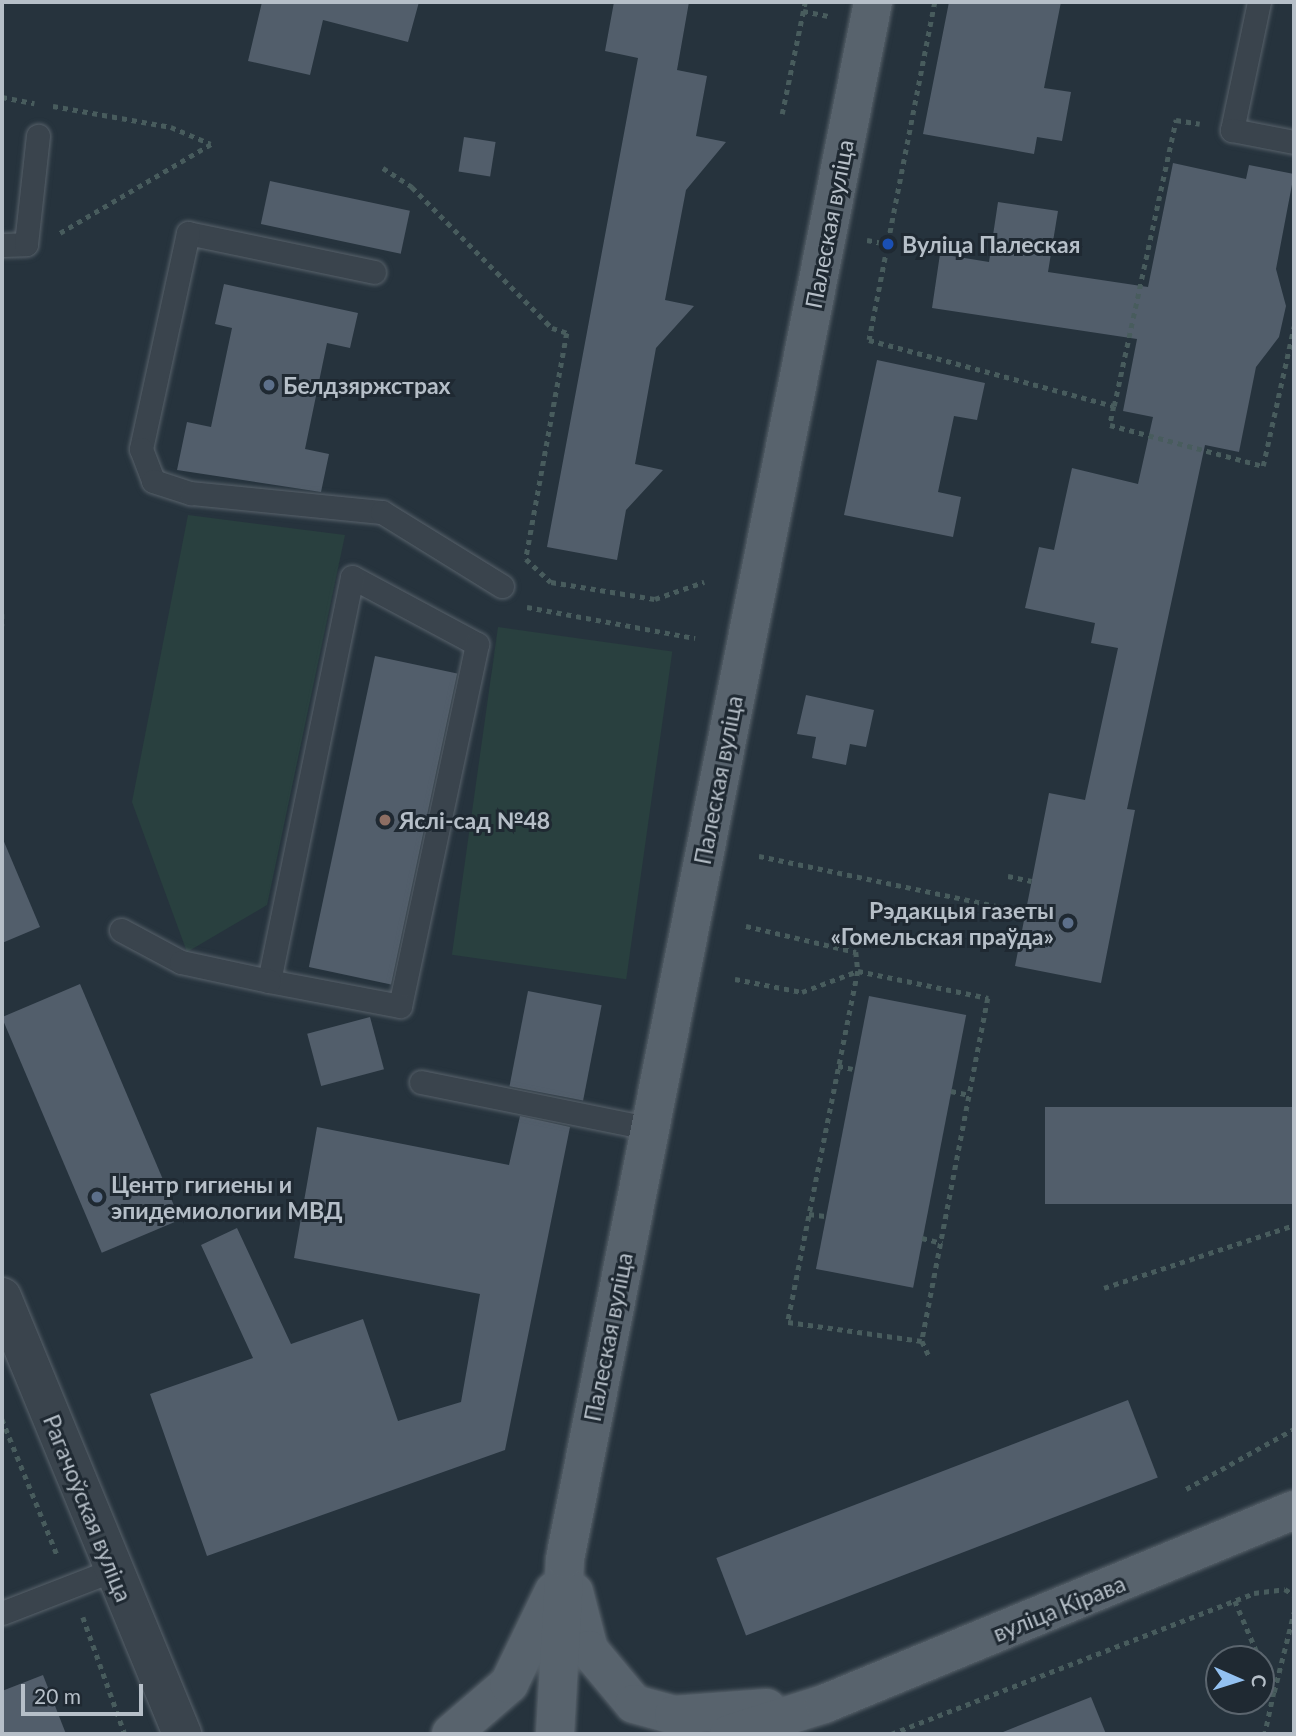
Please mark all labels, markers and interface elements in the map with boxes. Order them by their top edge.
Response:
street label: Палеская вуліца [799,137,859,311]
place label: Вуліца Палеская [902,230,1080,258]
marker: Вуліца Палеская [880,236,896,252]
place label: Белдзяржстрах [283,371,451,399]
marker: Белдзяржстрах [261,377,277,393]
street label: Палеская вуліца [688,693,748,867]
place label: Яслі-сад №48 [399,806,550,834]
marker: Яслі-сад №48 [377,812,393,828]
place label: Рэдакцыя газеты «Гомельская праўда» [830,896,1054,950]
marker: Рэдакцыя газеты «Гомельская праўда» [1060,915,1076,931]
place label: Центр гигиены и эпидемиологии МВД [111,1170,343,1224]
marker: Центр гигиены и эпидемиологии МВД [89,1189,105,1205]
street label: Палеская вуліца [578,1250,638,1424]
street label: Рагачоўская вуліца [38,1410,138,1606]
street label: вуліца Кірава [989,1569,1129,1647]
north arrow [1205,1645,1275,1715]
scale bar [24,1670,147,1714]
text: С [1248,1674,1271,1688]
text: 20 m [34,1683,81,1708]

